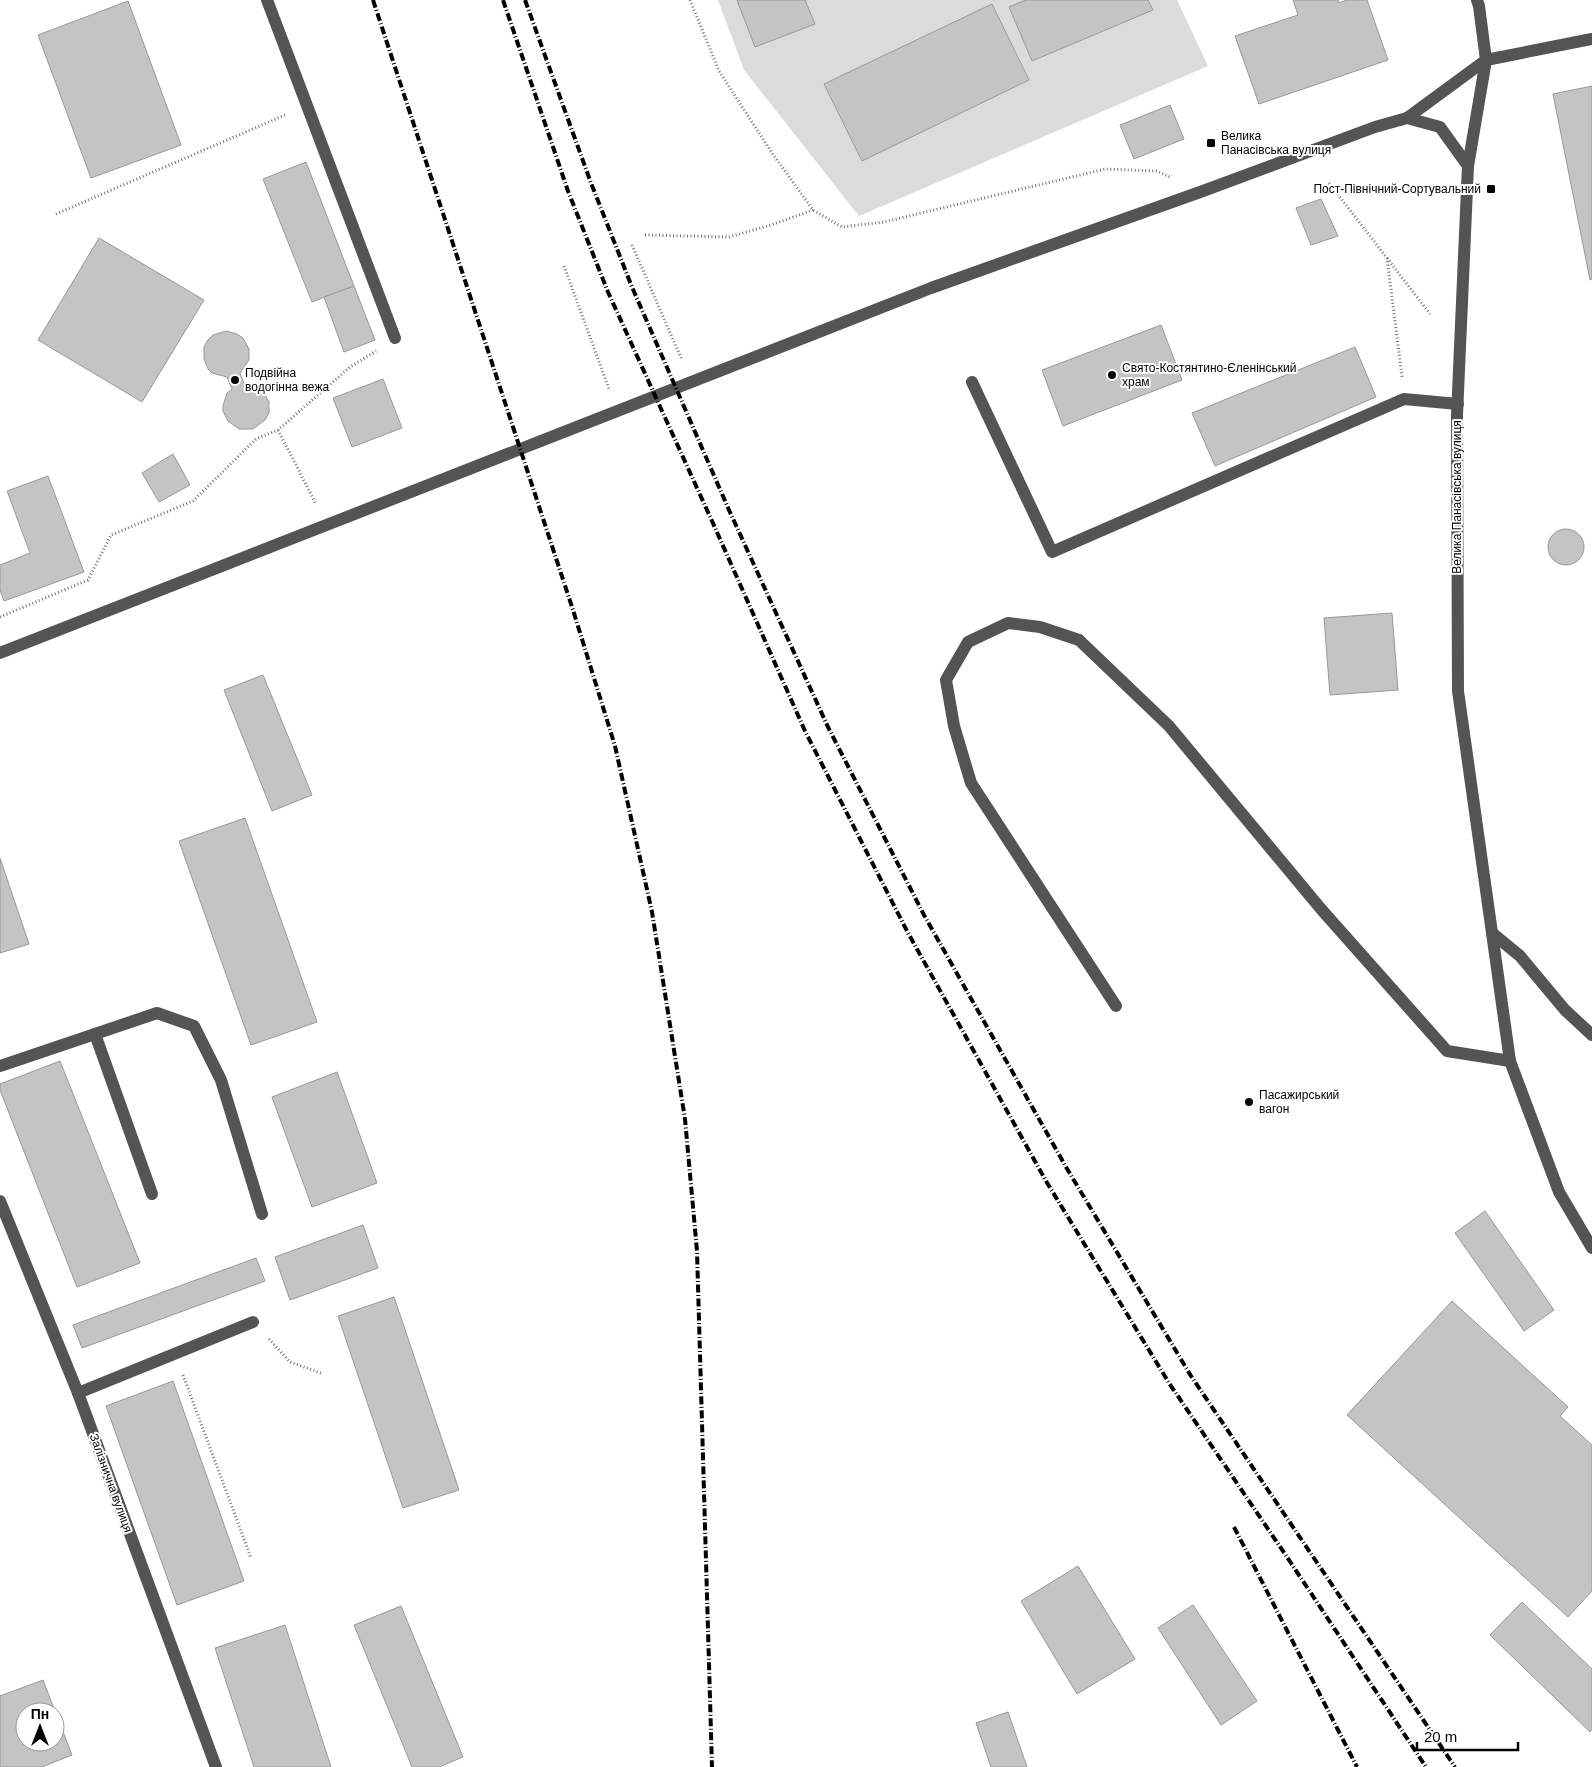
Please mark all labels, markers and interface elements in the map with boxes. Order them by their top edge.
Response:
place label: Велика Панасівська вулиця [1221,129,1331,157]
marker: Велика Панасівська вулиця [1205,137,1217,149]
place label: Пост-Північний-Сортувальний [1313,182,1481,196]
marker: Пост-Північний-Сортувальний [1485,183,1497,195]
place label: Свято-Костянтино-Єленінський храм [1122,361,1296,389]
place label: Подвійна водогінна вежа [245,366,329,394]
marker: Свято-Костянтино-Єленінський храм [1106,369,1118,381]
marker: Подвійна водогінна вежа [229,374,241,386]
street label: Велика Панасівська вулиця [1450,420,1464,574]
place label: Пасажирський вагон [1259,1088,1339,1116]
marker: Пасажирський вагон [1243,1096,1255,1108]
street label: Залізнична вулиця [87,1432,135,1534]
north arrow [15,1702,65,1752]
text: Пн [31,1706,49,1722]
scale bar [1417,1720,1518,1752]
text: 20 m [1424,1728,1457,1745]

